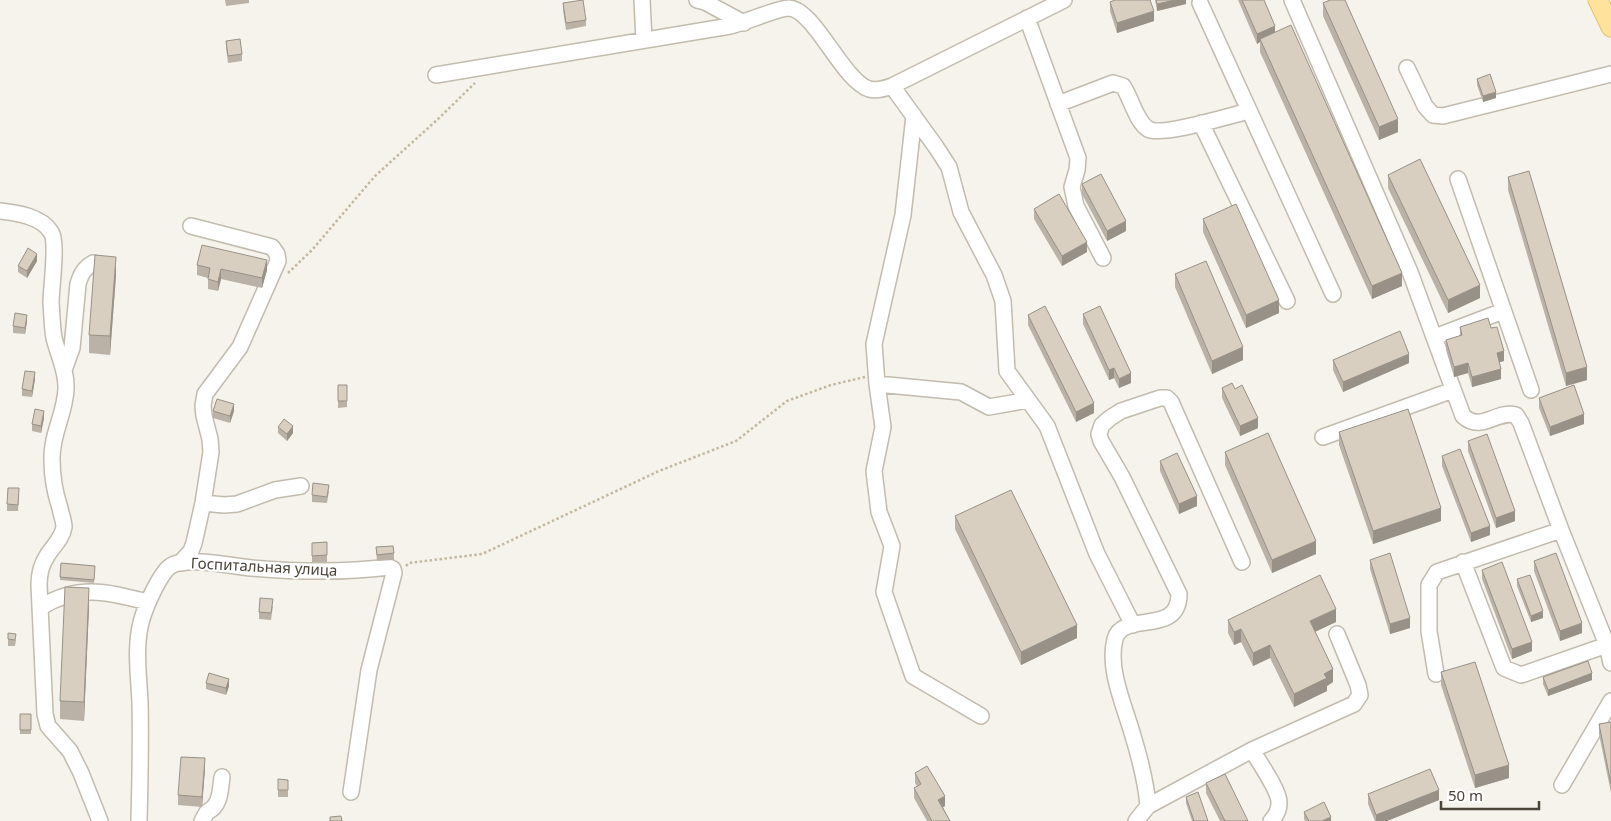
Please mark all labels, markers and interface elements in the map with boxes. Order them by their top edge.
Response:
street label: Госпитальная улица [190,552,338,580]
scale bar [1441,778,1538,810]
text: 50 m [1448,785,1483,805]

